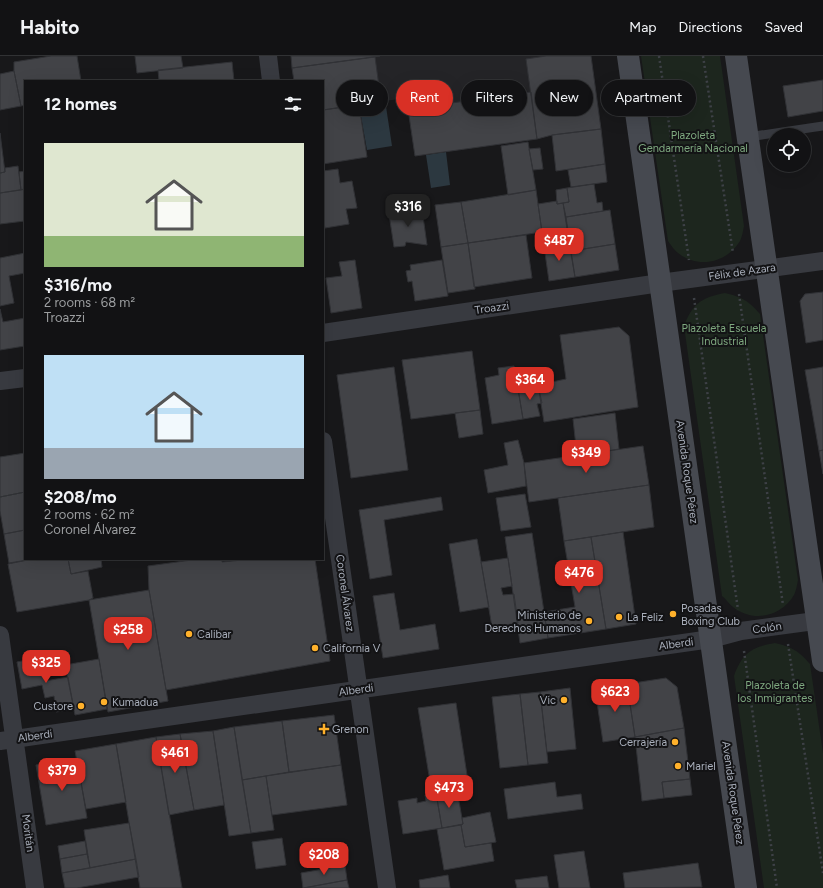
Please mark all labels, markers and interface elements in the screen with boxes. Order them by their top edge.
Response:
text: Habito [20,16,79,39]
text: Map [629,19,657,36]
text: Directions [679,19,742,36]
text: Saved [764,19,803,36]
chip: Buy [336,80,388,116]
chip: Rent [396,80,453,116]
chip: Filters [461,80,527,116]
chip: New [535,80,593,116]
chip: Apartment [601,80,696,116]
icon: filters [282,93,304,115]
text: 12 homes [44,94,117,114]
map controls [767,128,811,172]
button: locate [767,128,811,172]
park label: Plazoleta Gendarmería Nacional [638,129,748,155]
icon: home [138,169,210,241]
pin: $316 [384,194,432,228]
text: $316 [394,199,422,214]
pin: $487 [535,228,583,262]
text: $487 [544,233,574,248]
street label: Félix de Azara [708,261,776,283]
text: $316/mo [44,275,112,295]
text: 2 rooms · 68 m² [44,295,135,310]
street label: Troazzi [474,299,510,317]
text: Troazzi [44,310,85,325]
park label: Plazoleta Escuela Industrial [682,322,766,348]
pin: $364 [506,367,554,401]
text: $364 [515,372,545,387]
icon: home [138,381,210,453]
street label: Avenida Roque Pérez [673,419,701,525]
pin: $349 [562,440,610,474]
text: $349 [571,445,601,460]
text: $208/mo [44,487,117,507]
text: 2 rooms · 62 m² [44,507,134,522]
text: Coronel Álvarez [44,522,136,537]
street label: Coronel Álvarez [333,554,357,632]
pin: $476 [555,560,603,594]
text: $476 [564,565,594,580]
place label: Posadas Boxing Club [681,602,740,628]
place label: Ministerio de Derechos Humanos [484,609,581,635]
marker: Posadas Boxing Club [668,609,678,619]
place label: La Feliz [627,611,663,624]
marker: La Feliz [614,612,624,622]
marker: Ministerio de Derechos Humanos [584,616,594,626]
pin: $258 [104,617,152,651]
street label: Colón [752,620,782,636]
text: $258 [113,622,143,637]
place label: Calibar [197,628,232,641]
marker: Calibar [184,629,194,639]
street label: Alberdi [658,635,694,653]
place label: California V [323,642,381,655]
marker: California V [310,643,320,653]
pin: $325 [22,650,70,684]
text: $325 [31,655,61,670]
pin: $623 [591,679,639,713]
park label: Plazoleta de los Inmigrantes [738,679,812,705]
street label: Alberdi [338,681,374,699]
text: $623 [600,684,630,699]
place label: Vic [540,694,556,707]
marker: Vic [559,695,569,705]
place label: Kumadua [112,696,158,709]
marker: Kumadua [99,697,109,707]
place label: Custore [34,700,73,713]
marker: Custore [76,701,86,711]
place label: Grenon [332,723,369,736]
marker: Grenon [319,724,329,734]
street label: Alberdi [17,727,53,745]
place label: Cerrajería [619,736,667,749]
marker: Cerrajería [670,737,680,747]
pin: $461 [151,740,199,774]
street label: Avenida Roque Pérez [719,740,747,846]
text: $461 [161,745,189,760]
pin: $379 [38,758,86,792]
place label: Mariel [686,760,716,773]
marker: Mariel [673,761,683,771]
text: $379 [47,763,77,778]
pin: $473 [425,775,473,809]
text: $473 [434,780,464,795]
street label: Moritán [19,813,37,853]
pin: $208 [300,842,348,876]
text: $208 [308,847,340,862]

